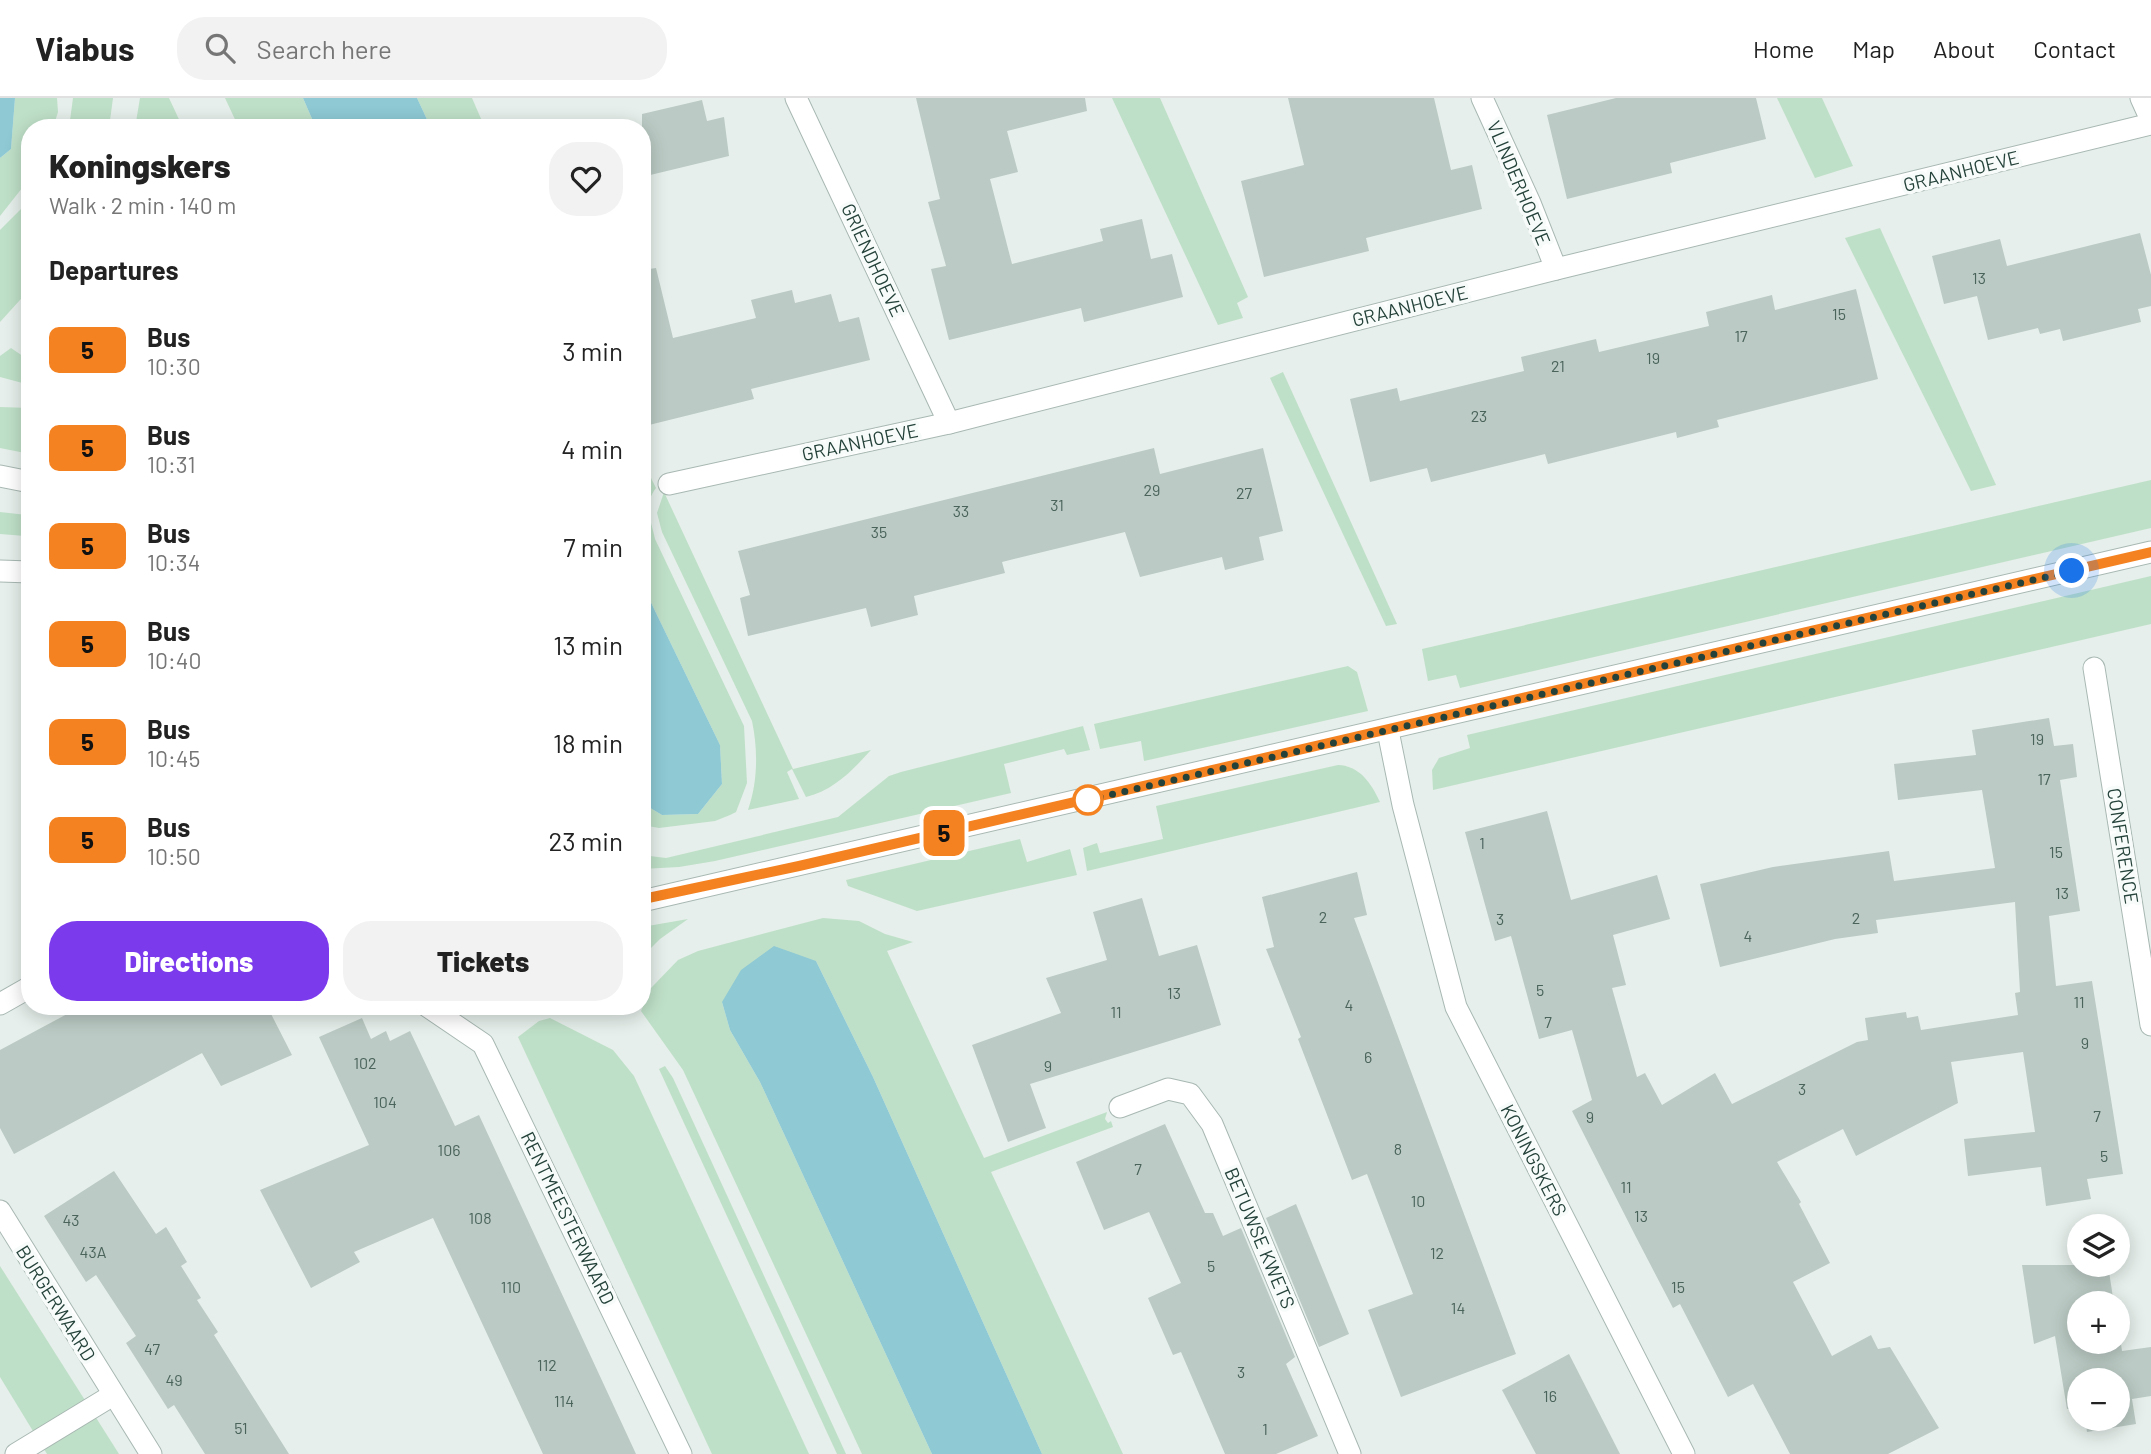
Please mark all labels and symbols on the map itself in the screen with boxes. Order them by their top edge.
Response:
street label: VLINDERHOEVE [1483,117,1556,248]
street label: GRAANHOEVE [1901,145,2021,196]
street label: GRIENDHOEVE [837,199,910,320]
house number: 13 [1972,268,1986,287]
street label: GRAANHOEVE [1350,280,1470,331]
house number: 15 [1832,304,1846,323]
house number: 17 [1734,326,1748,345]
house number: 19 [1646,348,1660,367]
house number: 21 [1551,356,1565,375]
house number: 23 [1471,406,1487,425]
street label: GRAANHOEVE [800,418,920,465]
house number: 29 [1144,480,1160,499]
house number: 27 [1236,483,1252,502]
house number: 31 [1050,495,1064,514]
house number: 33 [953,501,969,520]
house number: 35 [871,522,887,541]
your location [2054,553,2089,588]
house number: 19 [2030,729,2044,748]
house number: 17 [2037,769,2051,788]
unlabelled marker [1073,785,1103,815]
street label: CONFERENCE [2103,786,2144,906]
line badge: 5 [921,810,967,856]
house number: 1 [1479,833,1485,852]
house number: 15 [2049,842,2063,861]
house number: 13 [2055,883,2069,902]
house number: 2 [1319,907,1327,926]
house number: 2 [1852,908,1860,927]
house number: 3 [1496,909,1504,928]
house number: 4 [1744,926,1752,945]
house number: 5 [1536,980,1544,999]
house number: 13 [1167,983,1181,1002]
house number: 11 [2073,992,2085,1011]
house number: 4 [1345,995,1353,1014]
house number: 11 [1110,1002,1122,1021]
house number: 7 [1544,1012,1552,1031]
house number: 9 [2081,1033,2089,1052]
house number: 6 [1364,1047,1372,1066]
house number: 102 [353,1053,377,1072]
house number: 9 [1044,1056,1052,1075]
house number: 3 [1798,1079,1806,1098]
house number: 104 [373,1092,397,1111]
street label: KONINGSKERS [1496,1100,1572,1220]
house number: 7 [2093,1106,2101,1125]
house number: 9 [1586,1107,1594,1126]
street label: RENTMEESTERWAARD [517,1128,620,1308]
house number: 8 [1394,1139,1402,1158]
house number: 106 [438,1140,460,1159]
house number: 5 [2100,1146,2108,1165]
house number: 7 [1134,1159,1142,1178]
street label: BETUWSE KWETS [1220,1164,1301,1312]
house number: 11 [1620,1177,1632,1196]
house number: 10 [1411,1191,1425,1210]
house number: 13 [1634,1206,1648,1225]
house number: 108 [469,1208,491,1227]
house number: 43 [62,1210,80,1229]
street label: BURGERWAARD [12,1241,101,1365]
house number: 43A [80,1242,107,1261]
house number: 12 [1430,1243,1444,1262]
house number: 5 [1207,1256,1215,1275]
house number: 110 [501,1277,521,1296]
house number: 15 [1671,1277,1685,1296]
house number: 14 [1451,1298,1465,1317]
house number: 47 [144,1339,160,1358]
house number: 112 [537,1355,557,1374]
house number: 3 [1237,1362,1245,1381]
house number: 49 [165,1370,183,1389]
house number: 16 [1543,1386,1557,1405]
house number: 114 [554,1391,574,1410]
house number: 51 [234,1418,248,1437]
house number: 1 [1262,1419,1268,1438]

